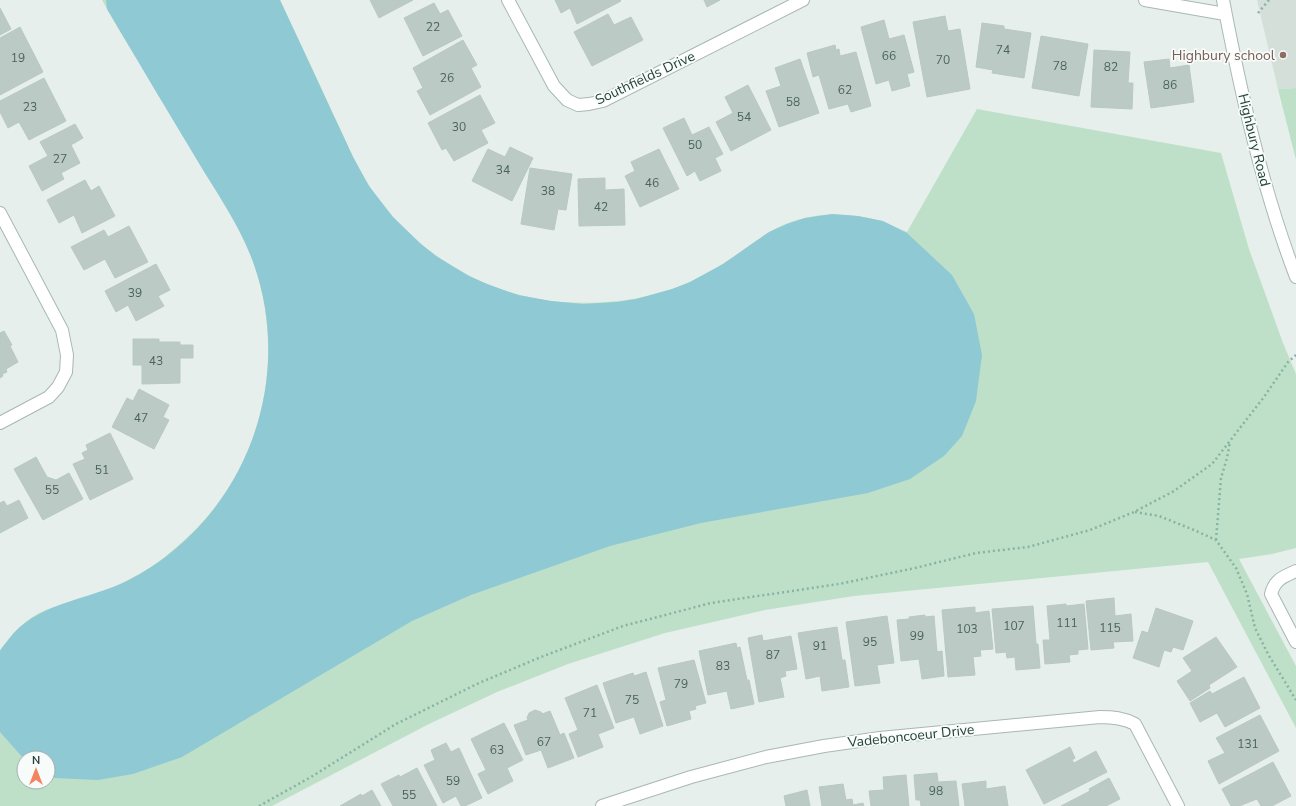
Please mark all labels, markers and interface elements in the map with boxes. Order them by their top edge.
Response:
house number: 22 [426,19,440,35]
house number: 74 [996,42,1010,58]
place label: Highbury school [1172,46,1276,65]
street label: Southfields Drive [592,47,698,109]
house number: 66 [882,48,896,64]
house number: 19 [11,50,25,66]
marker: Highbury school [1278,50,1288,60]
house number: 70 [936,52,950,68]
house number: 78 [1053,58,1067,74]
house number: 82 [1104,59,1118,75]
house number: 26 [440,70,454,86]
house number: 86 [1163,77,1177,93]
house number: 62 [838,82,852,98]
street label: Highbury Road [1233,92,1275,188]
house number: 58 [786,94,800,110]
house number: 23 [23,99,37,115]
house number: 54 [737,109,751,125]
house number: 30 [452,119,466,135]
house number: 50 [688,137,702,153]
house number: 27 [53,151,67,167]
house number: 34 [496,162,510,178]
house number: 46 [645,175,659,191]
house number: 38 [541,183,555,199]
house number: 42 [594,199,608,215]
house number: 39 [128,285,142,301]
house number: 43 [149,353,163,369]
house number: 47 [134,410,148,426]
house number: 51 [95,462,109,478]
house number: 55 [45,482,59,498]
house number: 111 [1056,615,1078,631]
house number: 107 [1003,618,1025,634]
house number: 115 [1099,620,1121,636]
house number: 103 [956,621,978,637]
house number: 99 [910,628,924,644]
house number: 95 [863,634,877,650]
house number: 91 [813,638,827,654]
house number: 87 [766,647,780,663]
house number: 83 [716,658,730,674]
house number: 79 [674,676,688,692]
house number: 75 [625,692,639,708]
house number: 71 [583,705,597,721]
street label: Vadeboncoeur Drive [846,720,975,752]
house number: 67 [537,734,551,750]
house number: 131 [1237,736,1259,752]
house number: 63 [490,742,504,758]
north arrow [16,750,56,790]
text: N [32,753,40,768]
house number: 59 [446,773,460,789]
house number: 98 [929,783,943,799]
house number: 55 [402,787,416,803]

